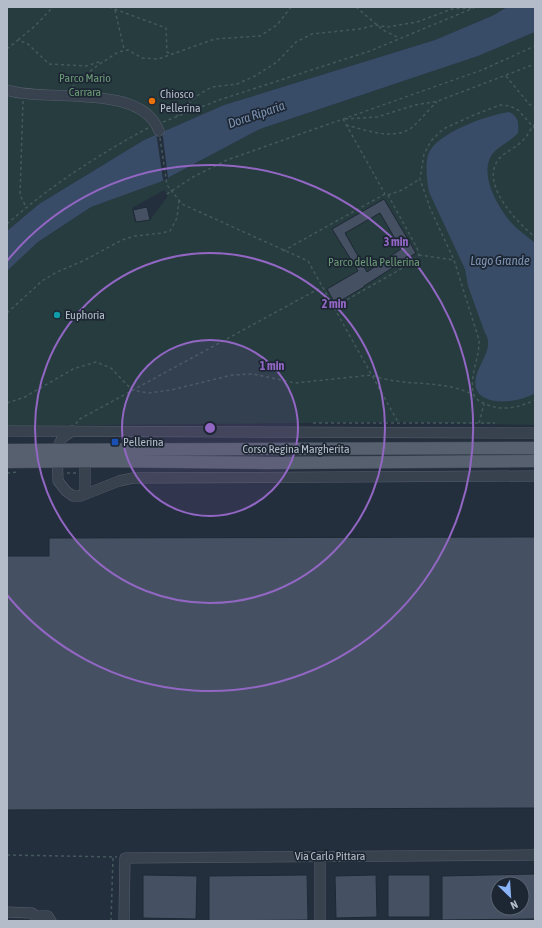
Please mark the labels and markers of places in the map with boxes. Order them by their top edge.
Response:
place label: Chiosco Pellerina [160,87,201,115]
marker: Chiosco Pellerina [147,96,157,106]
place label: Euphoria [65,308,105,322]
marker: Euphoria [52,310,62,320]
centre of rings [203,421,217,435]
place label: Pellerina [123,435,164,449]
marker: Pellerina [110,437,120,447]

